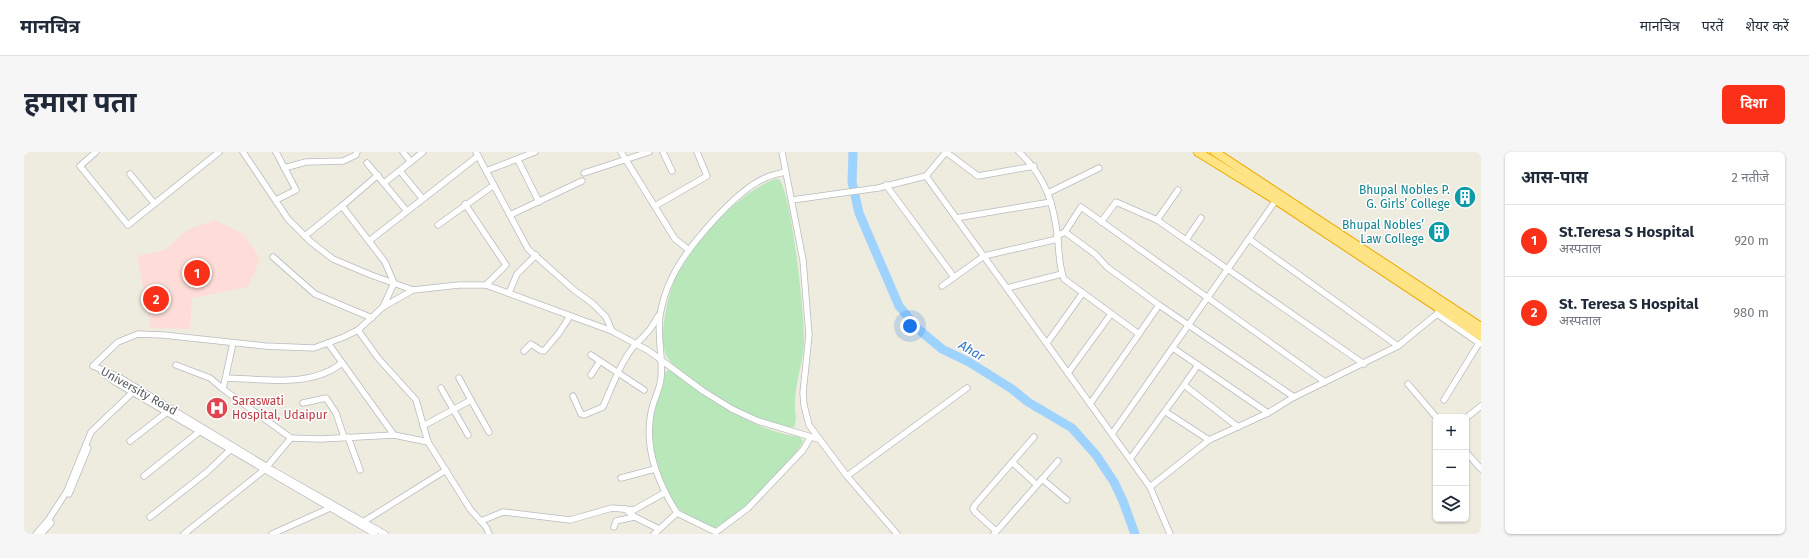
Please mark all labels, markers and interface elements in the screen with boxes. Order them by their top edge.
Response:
text: मानचित्र [20,15,80,38]
text: मानचित्र [1640,18,1680,35]
text: परतें [1702,18,1723,35]
text: शेयर करें [1745,18,1789,35]
button: दिशा [1722,85,1785,124]
text: हमारा पता [24,86,136,119]
text: आस-पास [1521,167,1588,188]
text: 2 नतीजे [1731,170,1769,185]
place label: Bhupal Nobles P. G. Girls’ College [1359,183,1450,211]
building icon: Bhupal Nobles P. G. Girls’ College [1452,184,1478,210]
place label: Bhupal Nobles’ Law College [1342,218,1424,246]
building icon: Bhupal Nobles’ Law College [1426,219,1452,245]
text: St.Teresa S Hospital [1559,223,1694,241]
text: 1 [1531,233,1537,248]
text: 920 m [1734,233,1769,248]
text: अस्पताल [1559,241,1601,256]
pin: 1 [184,258,210,288]
pin: 2 [143,284,169,314]
text: St. Teresa S Hospital [1559,295,1698,313]
text: 2 [1531,305,1537,320]
text: 980 m [1733,305,1769,320]
text: अस्पताल [1559,313,1601,328]
your location [900,316,920,336]
water label: Ahar [955,337,988,364]
street label: University Road [98,364,180,418]
place label: Saraswati Hospital, Udaipur [232,394,328,422]
hospital icon: Saraswati Hospital, Udaipur [204,395,230,421]
map controls [1433,414,1469,522]
button: + [1433,414,1469,450]
button: − [1433,450,1469,486]
button: layers [1433,486,1469,522]

